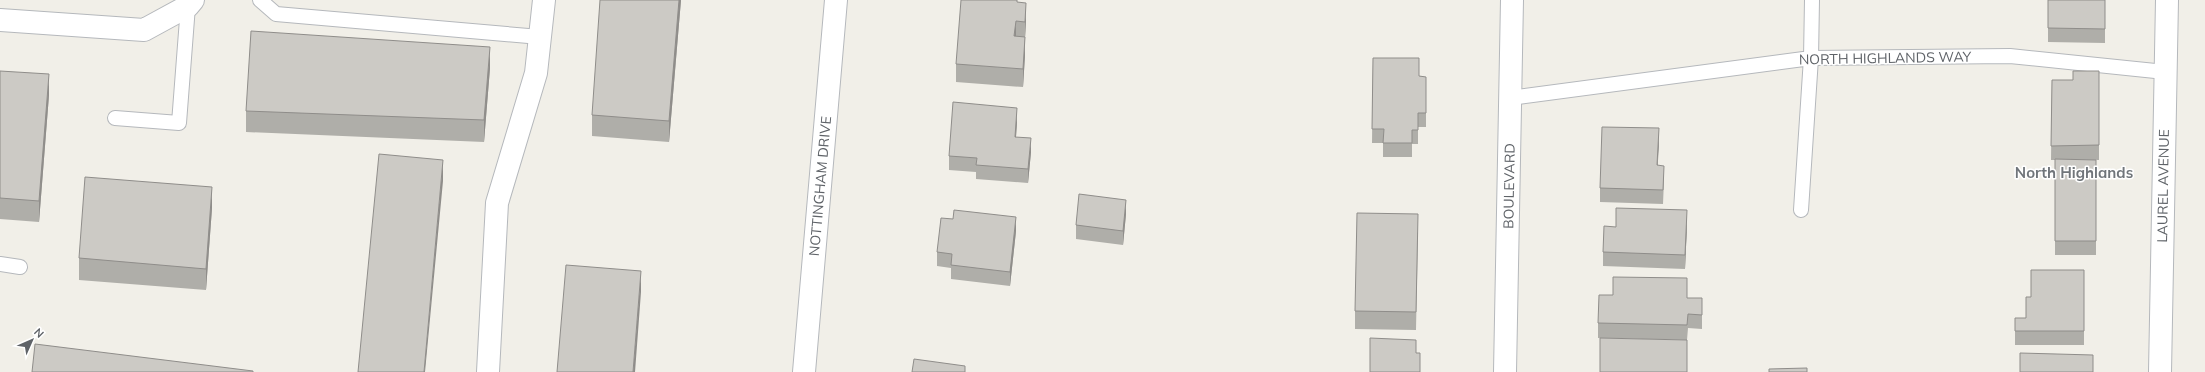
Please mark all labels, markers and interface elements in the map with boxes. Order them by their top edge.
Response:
street label: NORTH HIGHLANDS WAY [1799,47,1972,69]
street label: NOTTINGHAM DRIVE [805,115,835,257]
street label: LAUREL AVENUE [2153,129,2173,243]
street label: BOULEVARD [1499,143,1519,229]
district label: North Highlands [2015,163,2133,182]
north arrow [12,320,52,360]
text: N [31,325,47,341]

